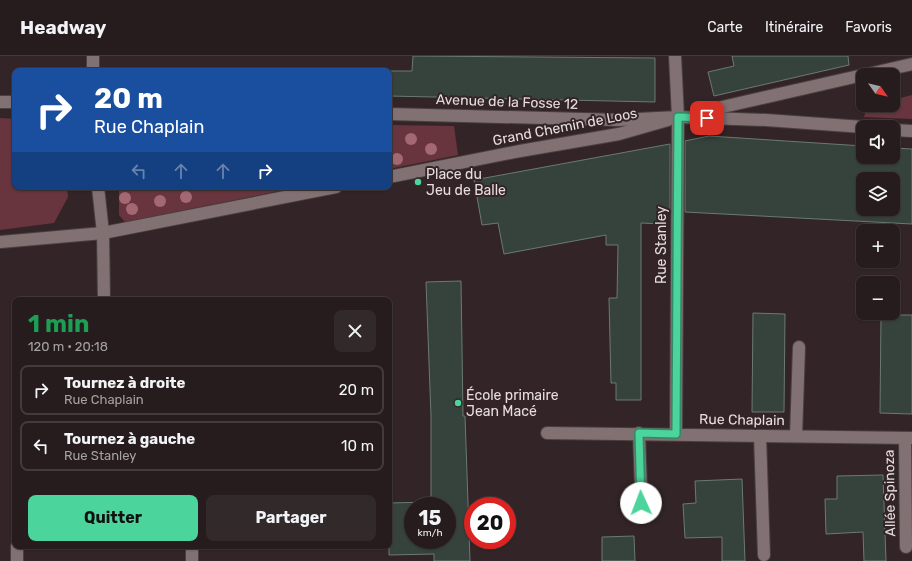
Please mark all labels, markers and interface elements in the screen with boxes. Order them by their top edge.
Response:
text: Headway [20,16,106,39]
text: Carte [707,19,743,36]
text: Itinéraire [765,19,823,36]
text: Favoris [845,19,892,36]
north arrow [856,68,900,112]
map controls [856,68,900,320]
text: 20 m [94,82,163,115]
icon: right [28,84,80,136]
street label: Avenue de la Fosse 12 [436,91,578,113]
pin [690,101,724,135]
street label: Grand Chemin de Loos [491,105,639,149]
icon: arrive [696,107,718,129]
text: Rue Chaplain [94,116,204,138]
button: sound [856,120,900,164]
icon: left [128,160,150,182]
icon: ahead [170,160,192,182]
icon: ahead [212,160,234,182]
icon: right [254,160,276,182]
place label: Place du Jeu de Balle [426,166,506,199]
button: layers [856,172,900,216]
marker: Place du Jeu de Balle [413,177,423,187]
street label: Rue Stanley [653,206,670,284]
button: + [856,224,900,268]
button: − [856,276,900,320]
text: 1 min [28,310,89,338]
button: close [334,310,376,352]
text: 120 m · 20:18 [28,339,108,354]
text: Tournez à droite [64,374,185,392]
icon: right [30,379,52,401]
text: 20 m [339,381,374,399]
place label: École primaire Jean Macé [466,386,559,420]
text: Rue Chaplain [64,392,144,407]
marker: École primaire Jean Macé [453,398,463,408]
street label: Rue Chaplain [699,411,785,429]
text: Tournez à gauche [64,430,195,448]
icon: left [30,435,52,457]
text: 10 m [341,437,374,455]
text: Rue Stanley [64,448,136,463]
street label: Allée Spinoza [881,449,899,537]
position arrow [620,482,662,524]
button: Quitter [28,495,198,541]
button: Partager [206,495,376,541]
speed limit sign: 20 [464,497,516,549]
text: 15 [419,506,441,530]
text: km/h [418,527,442,539]

